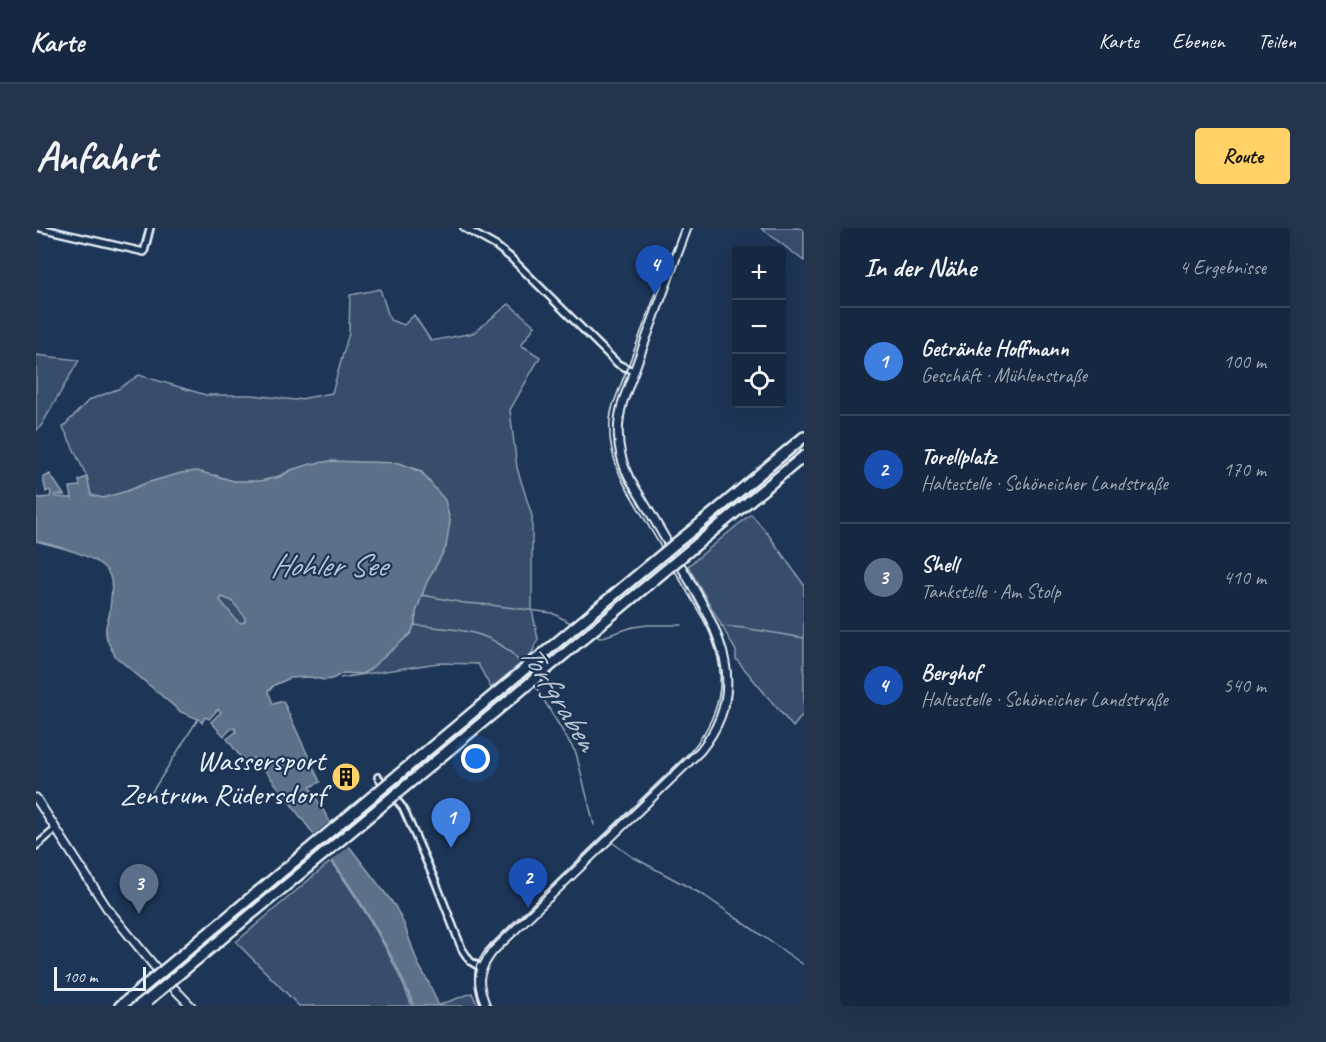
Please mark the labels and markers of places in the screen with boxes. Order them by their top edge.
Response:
pin: 4 [636,245,674,295]
place label: Wassersport Zentrum Rüdersdorf [120,741,332,813]
building icon: Wassersport Zentrum Rüdersdorf [330,761,362,793]
pin: 1 [432,798,470,848]
pin: 2 [508,858,548,908]
pin: 3 [120,864,158,914]

